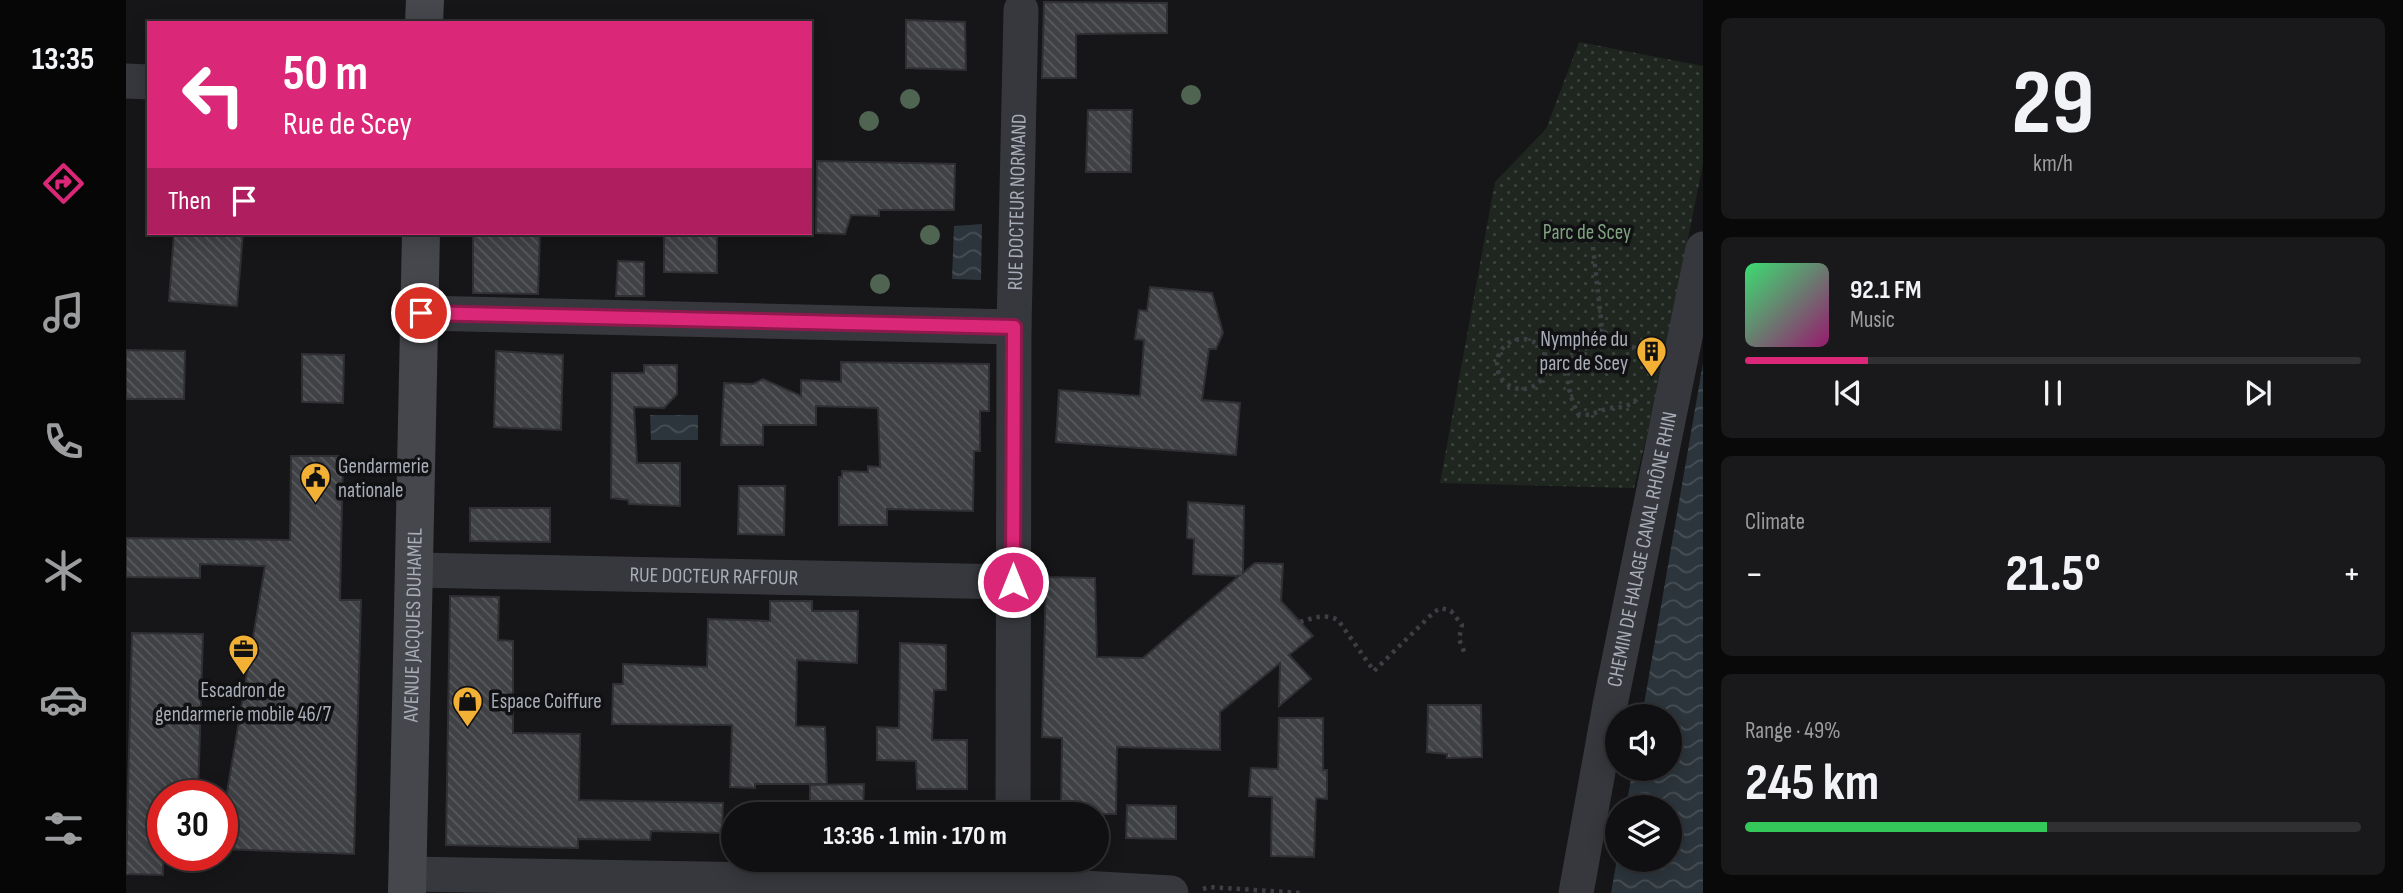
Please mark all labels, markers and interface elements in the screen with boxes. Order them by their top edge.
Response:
text: 13:35 [32,40,94,79]
text: 50 m [283,45,368,104]
icon: left [168,49,259,140]
text: 29 [2012,50,2095,159]
text: Rue de Scey [283,105,412,144]
street label: RUE DOCTEUR NORMAND [1002,113,1031,291]
text: km/h [2033,150,2073,178]
icon: directions [39,159,88,208]
icon: arrive [225,182,263,220]
text: Then [168,186,211,217]
park label: Parc de Scey [1543,220,1631,245]
text: 92.1 FM [1850,275,1921,306]
pin [391,283,451,343]
icon: music [39,288,88,337]
icon: arrive [402,294,440,332]
text: Music [1850,306,1895,334]
place label: Nymphée du parc de Scey [1540,327,1628,376]
building icon: Nymphée du parc de Scey [1634,334,1668,378]
icon: previous [1829,374,1867,412]
icon: pause [2034,374,2072,412]
icon: next [2239,374,2277,412]
street label: CHEMIN DE HALAGE CANAL RHÔNE RHIN [1601,409,1682,689]
icon: phone [39,417,88,466]
place label: Gendarmerie nationale [338,454,429,503]
public building icon: Gendarmerie nationale [298,461,332,505]
text: Climate [1745,508,1805,536]
street label: AVENUE JACQUES DUHAMEL [398,528,427,723]
text: 21.5° [2005,543,2101,606]
position arrow [976,545,1050,619]
icon: climate [39,546,88,595]
text: − [1745,552,1764,597]
text: + [2342,552,2361,597]
street label: RUE DOCTEUR RAFFOUR [629,562,799,590]
office icon: Escadron de gendarmerie mobile 46/7 [226,633,260,677]
icon: car [39,675,88,724]
place label: Escadron de gendarmerie mobile 46/7 [155,678,332,727]
shop icon: Espace Coiffure [451,684,485,728]
place label: Espace Coiffure [491,689,602,714]
map controls [1605,704,1682,872]
button: sound [1605,704,1682,781]
text: Range · 49% [1745,717,1841,745]
text: 245 km [1745,752,1879,815]
speed limit sign: 30 [147,780,238,871]
button: layers [1605,795,1682,872]
icon: filters [39,804,88,853]
text: 13:36 · 1 min · 170 m [823,821,1007,852]

